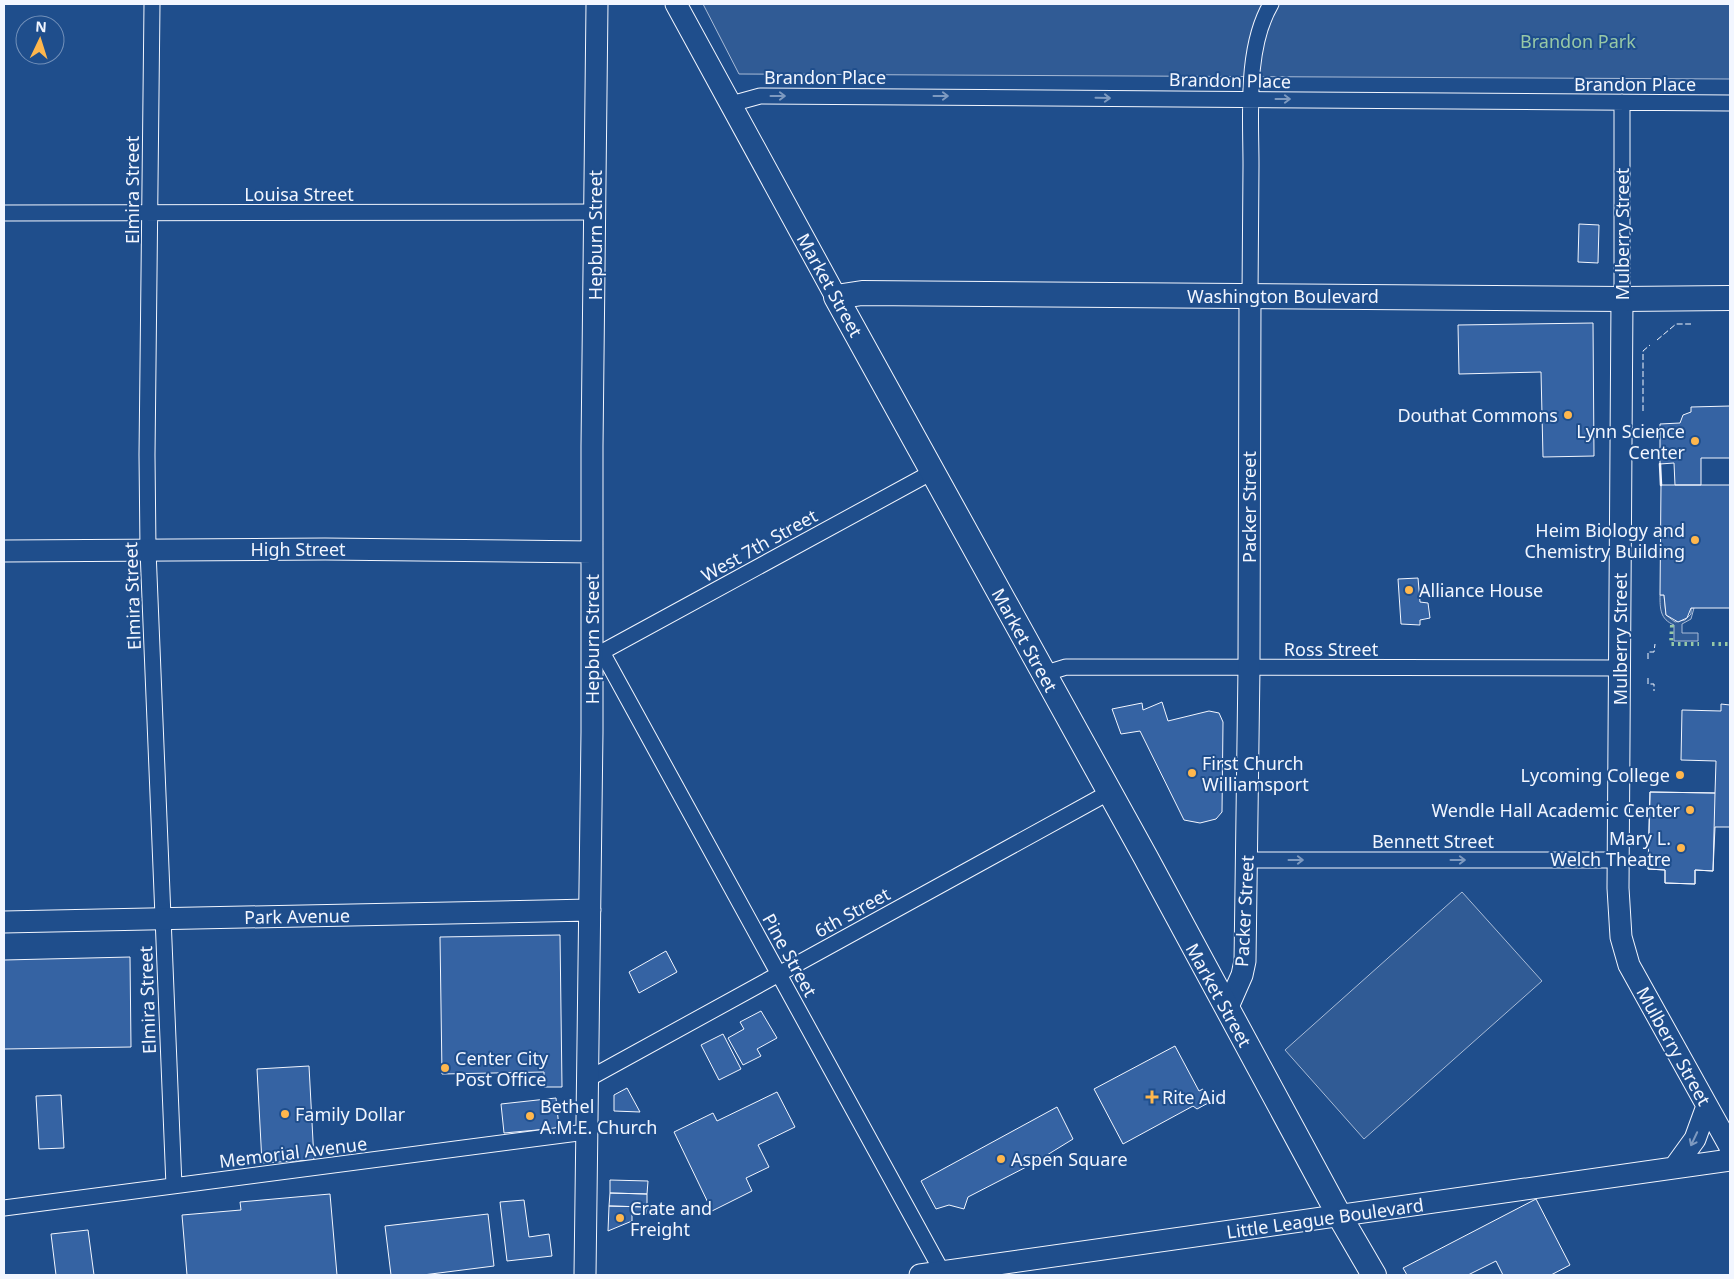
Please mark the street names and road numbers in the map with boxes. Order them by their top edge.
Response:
street label: Brandon Place [764,65,886,89]
street label: Brandon Place [1169,67,1291,93]
street label: Brandon Place [1574,72,1696,96]
street label: Elmira Street [120,135,144,244]
street label: Mulberry Street [1610,167,1634,300]
street label: Hepburn Street [583,169,607,300]
street label: Louisa Street [244,182,354,206]
street label: Market Street [792,229,869,342]
street label: Washington Boulevard [1187,284,1379,308]
street label: Packer Street [1237,451,1261,563]
street label: West 7th Street [697,503,822,587]
street label: High Street [250,537,346,561]
street label: Elmira Street [118,541,146,651]
street label: Mulberry Street [1608,572,1632,705]
street label: Hepburn Street [580,573,604,704]
street label: Market Street [987,584,1064,697]
street label: Ross Street [1284,637,1379,661]
street label: Bennett Street [1372,829,1495,853]
street label: Packer Street [1229,854,1259,967]
street label: 6th Street [810,881,894,943]
street label: Park Avenue [244,903,350,929]
street label: Pine Street [757,909,823,1001]
street label: Market Street [1181,939,1258,1052]
street label: Elmira Street [133,945,161,1055]
street label: Mulberry Street [1631,982,1717,1110]
street label: Memorial Avenue [218,1131,368,1173]
street label: Little League Boulevard [1225,1192,1425,1244]

